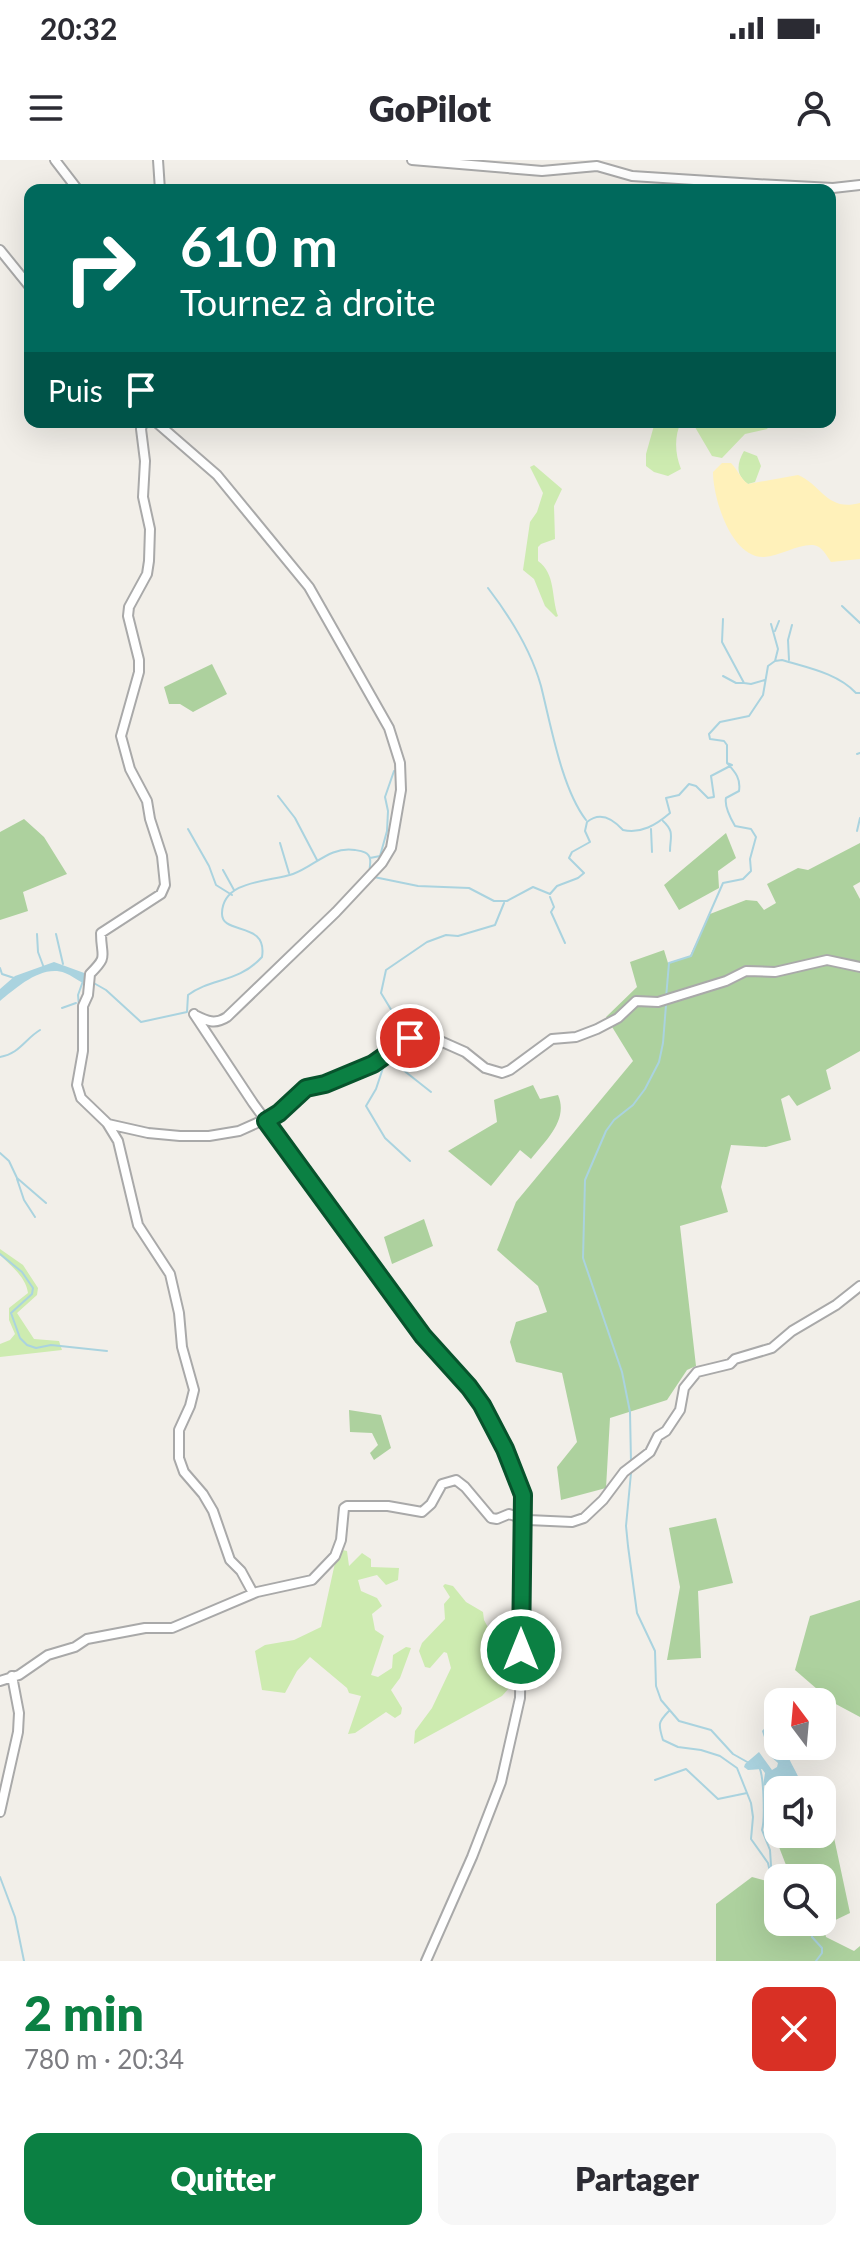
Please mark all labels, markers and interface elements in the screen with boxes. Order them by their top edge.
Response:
text: 20:32 [40,10,117,46]
icon: menu [24,86,68,130]
text: GoPilot [369,86,491,130]
icon: person [792,86,836,130]
text: 610 m [180,212,338,279]
icon: right [48,216,152,320]
text: Tournez à droite [180,280,436,324]
icon: arrive [119,368,163,412]
text: Puis [48,372,103,408]
pin [376,1004,444,1072]
icon: arrive [388,1016,432,1060]
position arrow [479,1608,563,1692]
north arrow [764,1688,836,1760]
map controls [764,1688,836,1936]
button: sound [764,1776,836,1848]
button: search [764,1864,836,1936]
text: 2 min [24,1984,144,2041]
button: close [752,1987,836,2071]
text: 780 m · 20:34 [24,2043,184,2075]
button: Quitter [24,2133,422,2225]
button: Partager [438,2133,836,2225]

